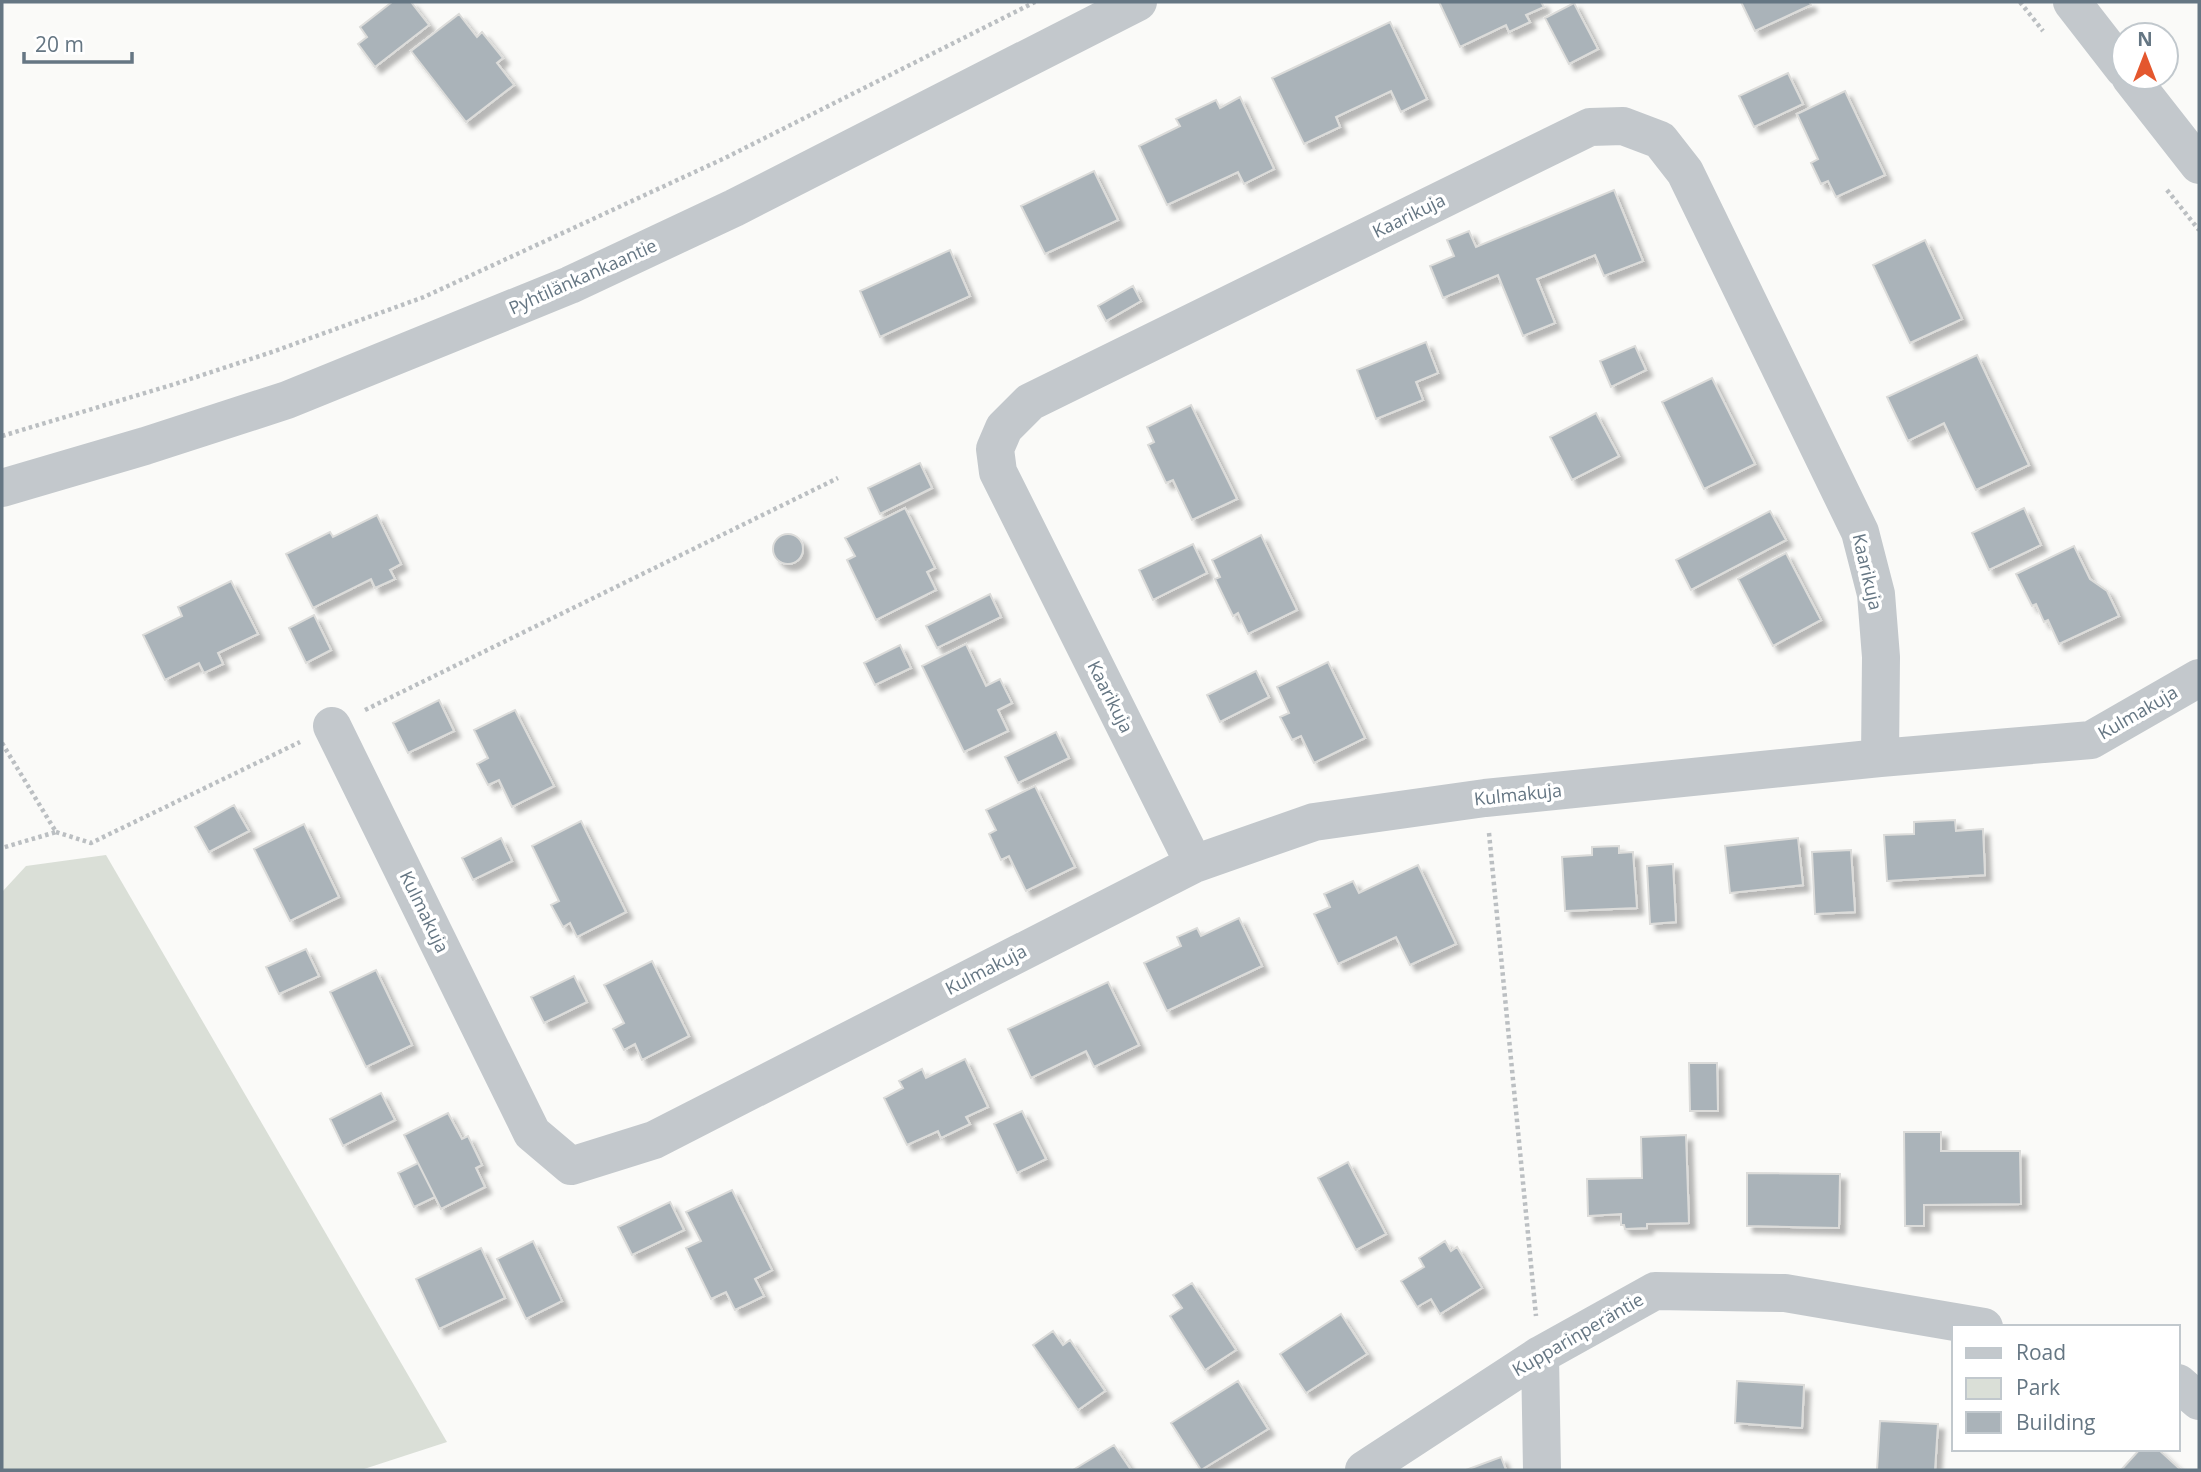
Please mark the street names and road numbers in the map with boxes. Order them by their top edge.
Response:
street label: Kaarikuja [1368,187,1449,243]
street label: Pyhtilänkankaantie [505,233,660,319]
street label: Kaarikuja [1848,531,1888,612]
street label: Kaarikuja [1083,656,1139,737]
street label: Kulmakuja [2093,680,2182,745]
street label: Kulmakuja [1473,777,1563,811]
street label: Kulmakuja [395,867,455,957]
street label: Kulmakuja [941,938,1030,1000]
street label: Kupparinperäntie [1508,1287,1647,1381]

